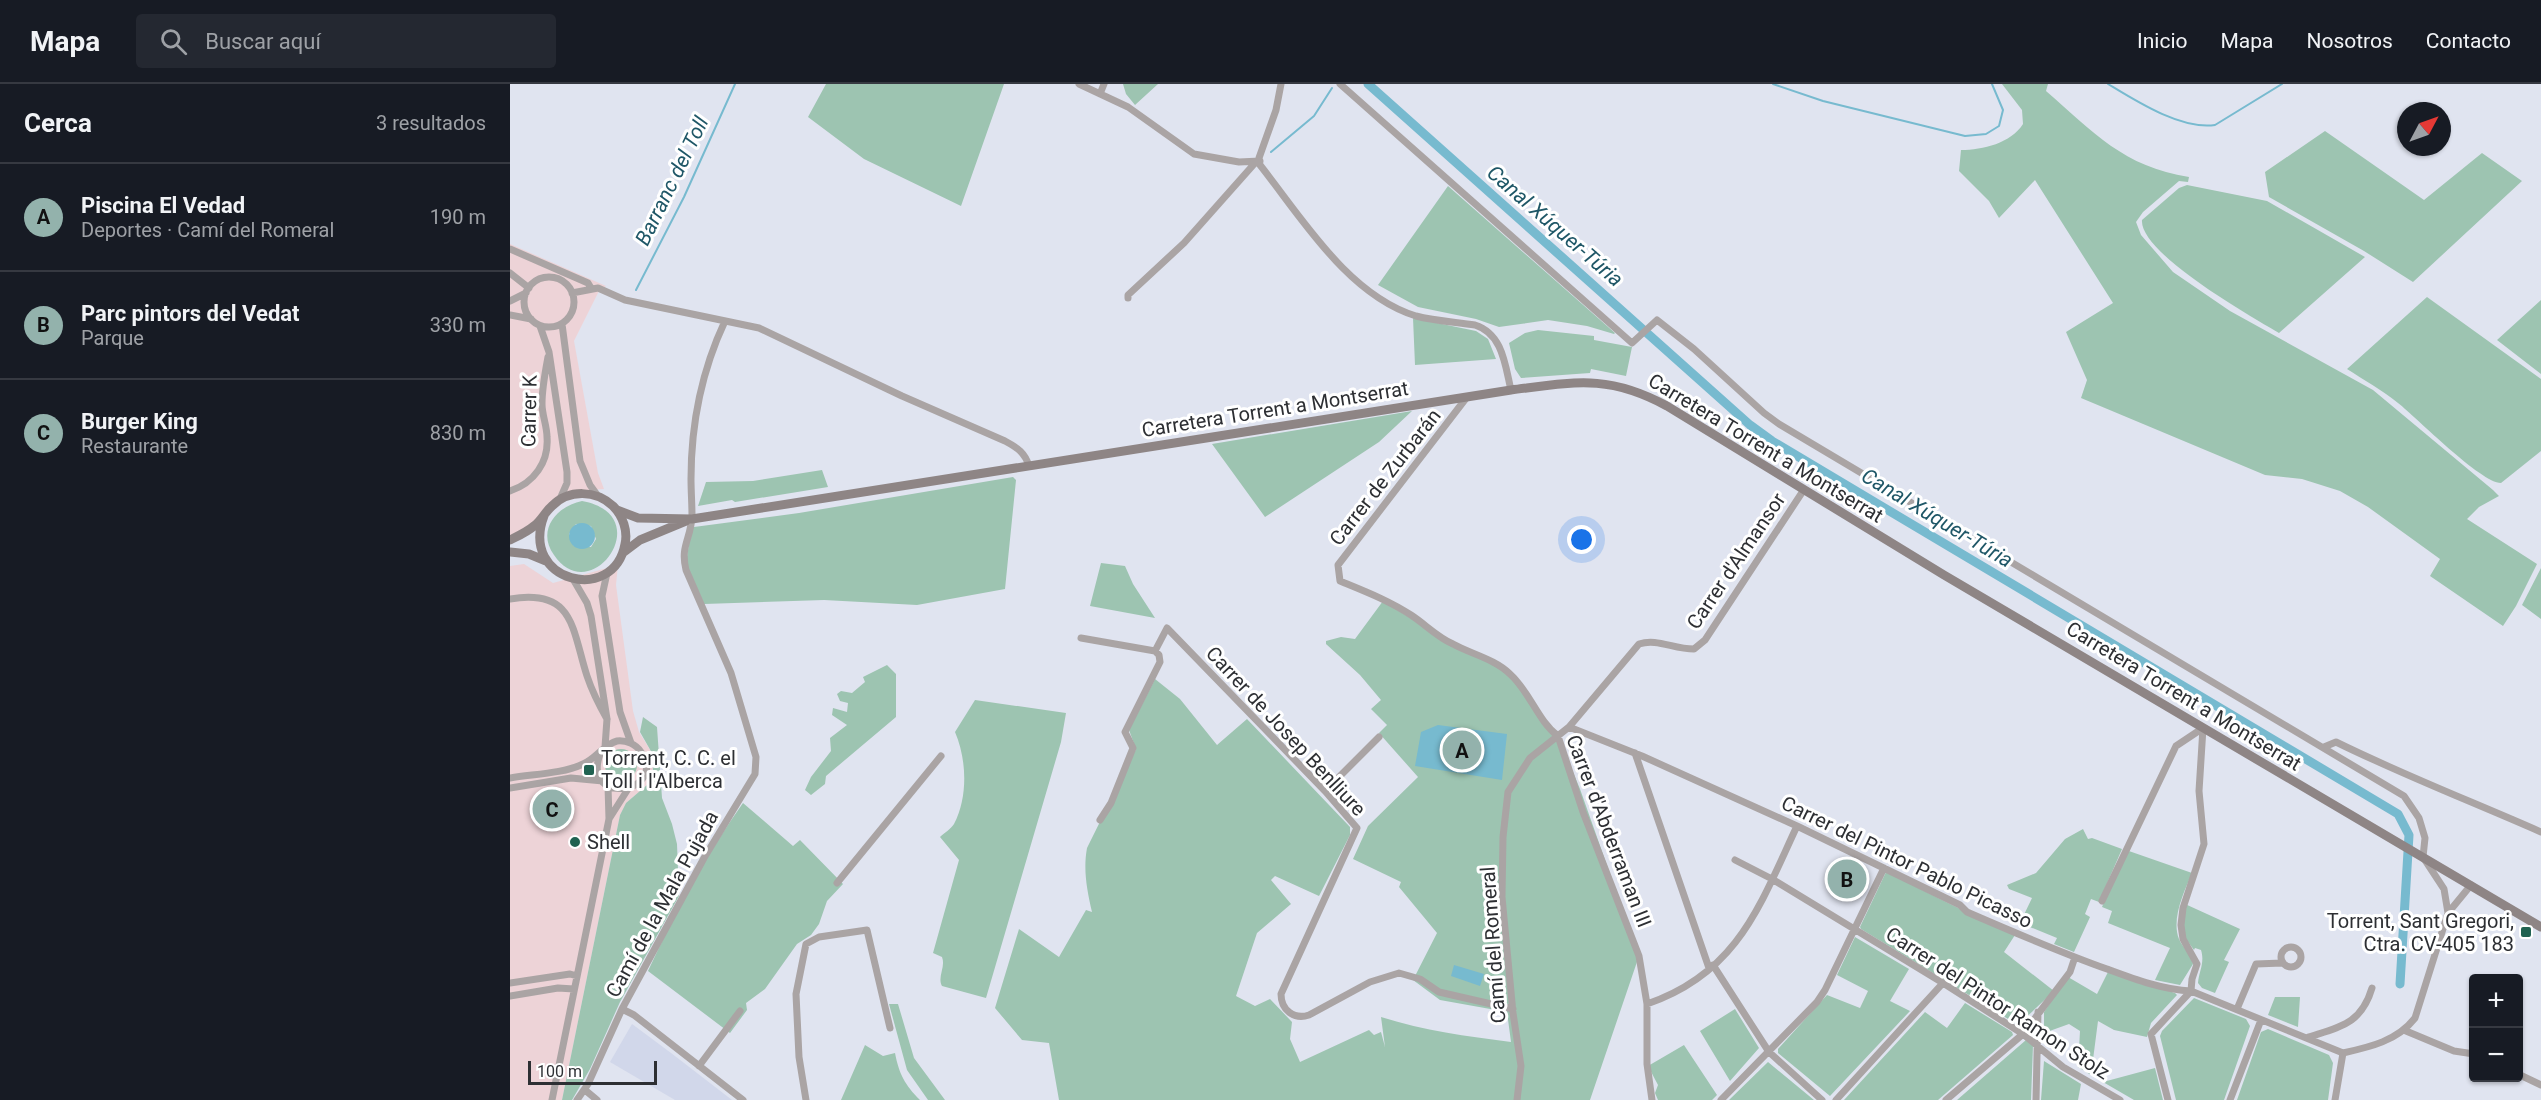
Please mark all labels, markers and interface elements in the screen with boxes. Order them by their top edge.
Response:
search box [136,14,556,68]
text: Mapa [30,25,100,58]
icon: search [157,25,190,58]
text: Buscar aquí [205,29,321,54]
text: Inicio [2137,29,2187,53]
text: Mapa [2220,29,2273,53]
text: Nosotros [2306,29,2393,53]
text: Contacto [2426,29,2511,53]
north arrow [2397,102,2451,156]
text: Cerca [24,108,92,138]
text: 3 resultados [376,111,486,135]
water label: Barranc del Toll [631,112,714,249]
water label: Canal Xúquer-Túria [1482,161,1628,291]
text: Piscina El Vedad [81,193,245,218]
text: A [37,205,50,229]
text: 190 m [430,205,486,229]
text: Deportes · Camí del Romeral [81,218,334,242]
text: Parc pintors del Vedat [81,301,300,326]
text: B [37,313,50,337]
text: 330 m [430,313,486,337]
text: Parque [81,326,144,350]
street label: Carretera Torrent a Montserrat [1644,368,1888,528]
street label: Carrer K [516,374,542,447]
street label: Carretera Torrent a Montserrat [1140,376,1410,442]
street label: Carrer de Zurbarán [1324,404,1446,550]
text: Burger King [81,409,198,434]
text: C [37,421,50,445]
text: 830 m [430,421,486,445]
text: Restaurante [81,434,188,458]
water label: Canal Xúquer-Túria [1857,463,2017,573]
street label: Carrer d'Almansor [1682,488,1791,634]
your location [1567,525,1596,554]
street label: Carretera Torrent a Montserrat [2062,616,2306,776]
street label: Carrer de Josep Benlliure [1201,641,1371,821]
pin: A [1442,728,1482,772]
street label: Carrer d'Abderraman III [1561,731,1657,931]
place label: Torrent, C. C. el Toll i l'Alberca [601,746,736,793]
marker: Torrent, C. C. el Toll i l'Alberca [582,763,596,777]
pin: C [532,786,572,832]
street label: Carrer del Pintor Pablo Picasso [1778,791,2036,933]
street label: Camí de la Mala Pujada [601,807,723,1001]
place label: Shell [587,830,630,854]
marker: Shell [568,835,582,849]
pin: B [1828,856,1866,902]
street label: Camí del Romeral [1476,866,1510,1024]
place label: Torrent, Sant Gregori, Ctra. CV-405 183 [2327,909,2514,956]
street label: Carrer del Pintor Ramon Stolz [1882,922,2114,1084]
marker: Torrent, Sant Gregori, Ctra. CV-405 183 [2519,925,2533,939]
map controls [2469,974,2523,1082]
button: + [2469,974,2523,1028]
button: − [2469,1028,2523,1082]
scale bar [528,1058,657,1086]
text: 100 m [537,1062,582,1081]

